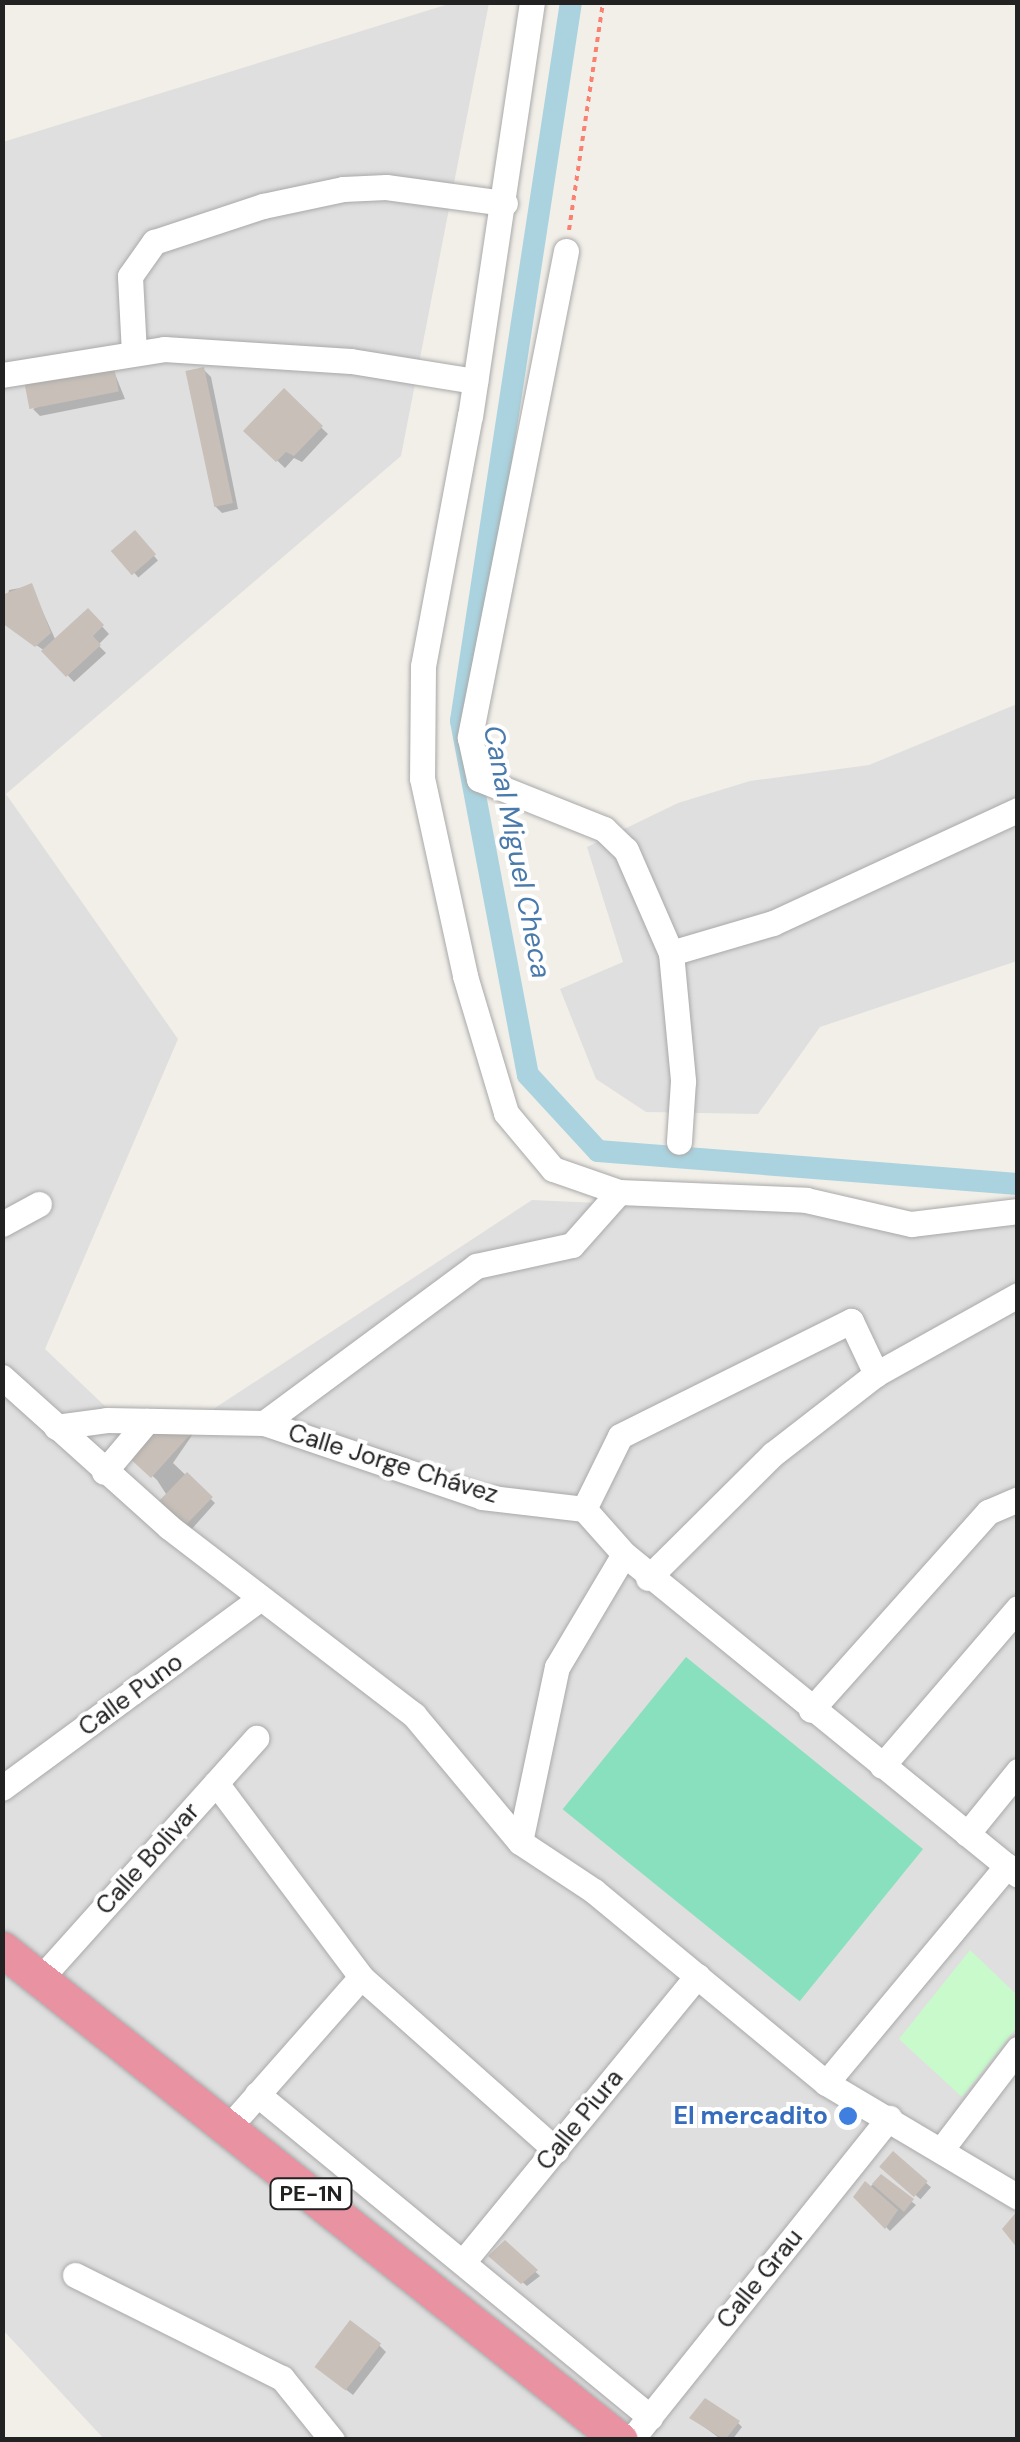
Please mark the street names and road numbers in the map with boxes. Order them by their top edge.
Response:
street label: Calle Jorge Chávez [284,1418,502,1510]
street label: Calle Puno [73,1647,189,1743]
street label: Calle Bolivar [90,1797,206,1921]
street label: Calle Piura [530,2063,630,2177]
road number: PE-1N [268,2177,354,2211]
street label: Calle Grau [711,2223,809,2335]

